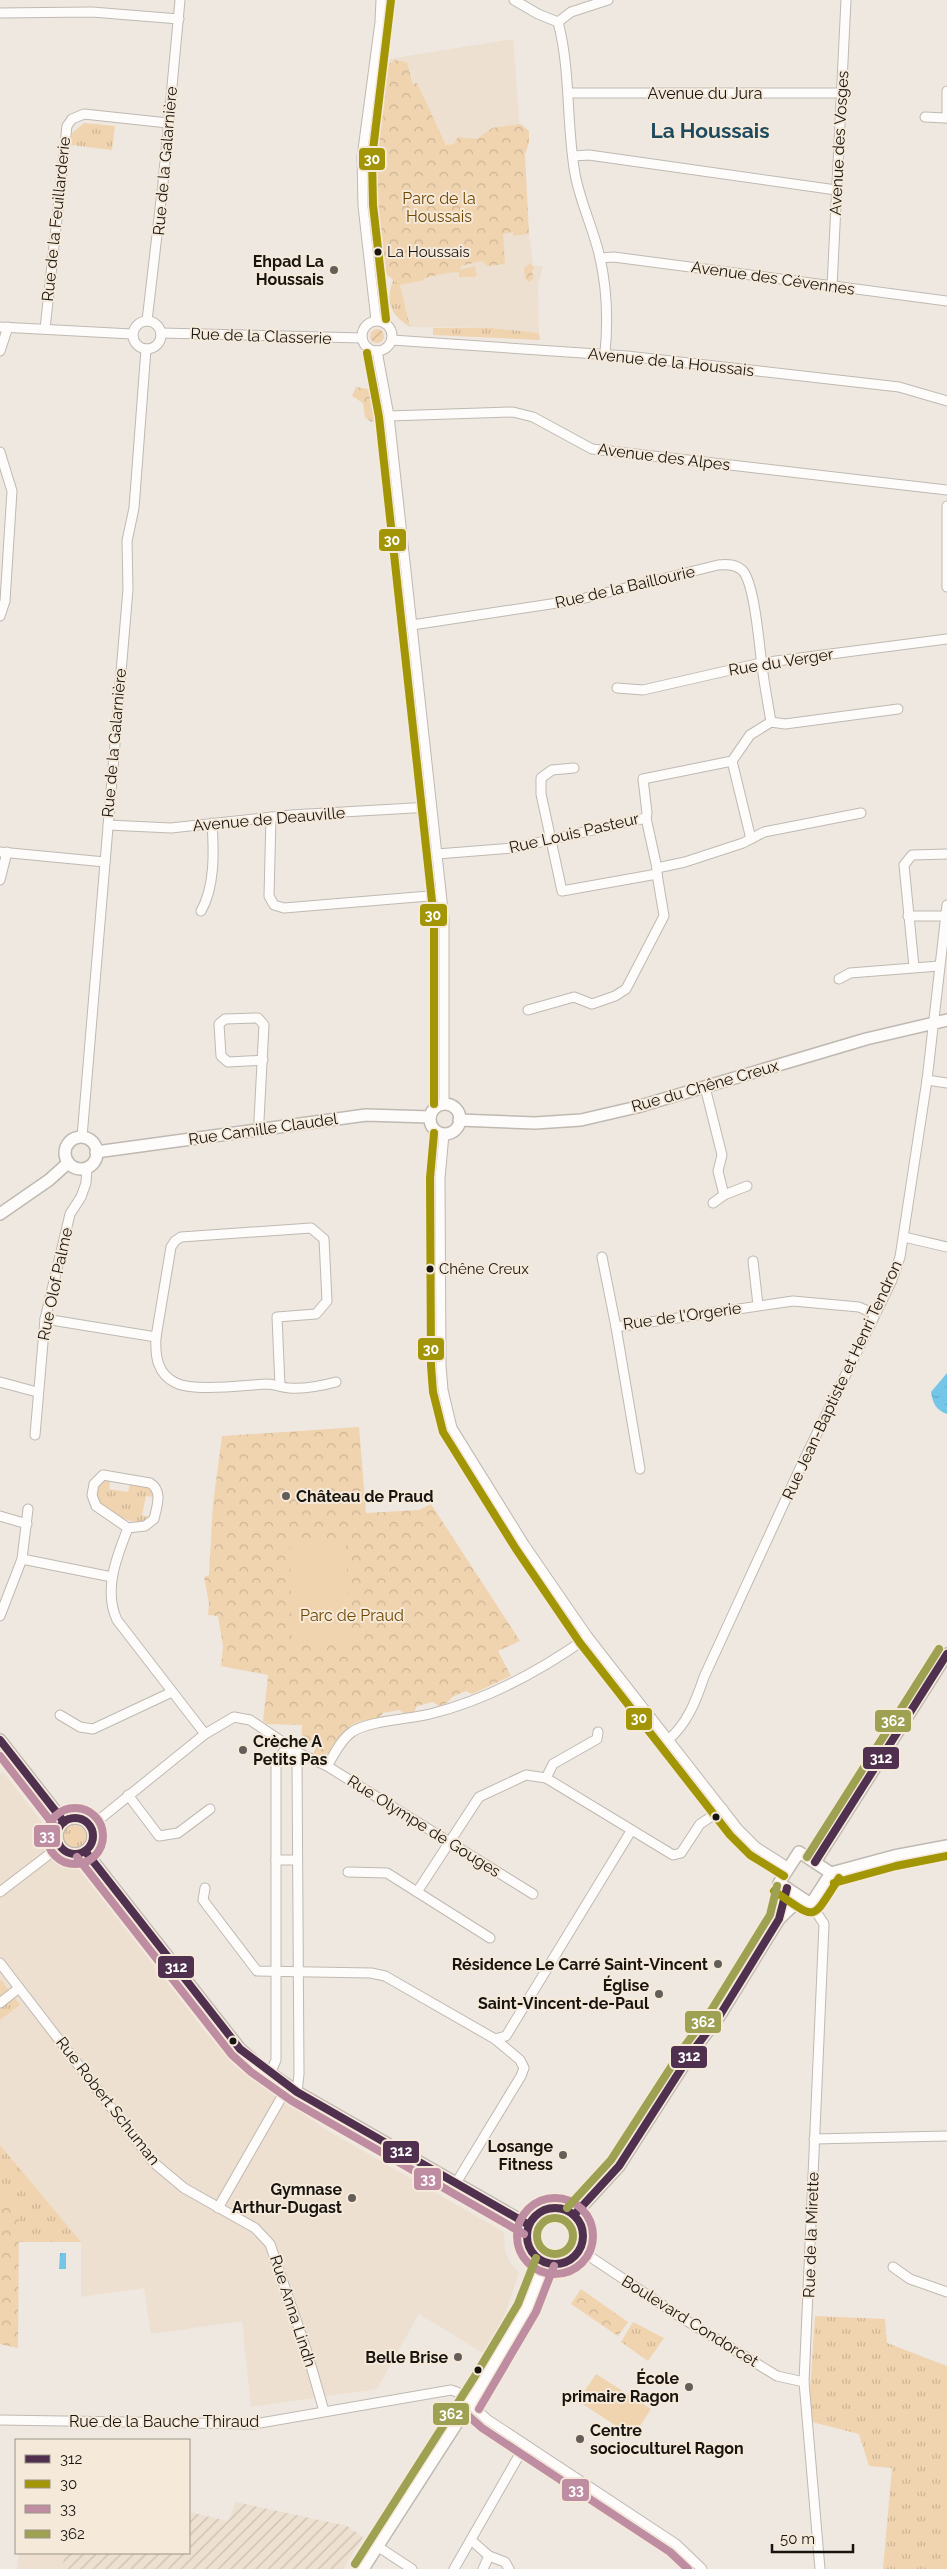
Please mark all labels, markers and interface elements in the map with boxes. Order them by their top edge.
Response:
street label: Avenue des Vosges [826,70,852,216]
street label: Avenue du Jura [648,84,762,103]
street label: Rue de la Galarnière [149,86,181,236]
district label: La Houssais [650,118,770,143]
street label: Rue de la Feuillarderie [38,136,74,302]
line badge: 30 [358,147,386,171]
text: 30 [364,151,380,167]
park label: Parc de la Houssais [402,189,476,226]
place label: La Houssais [387,243,470,261]
marker: La Houssais [373,247,383,257]
place label: Ehpad La Houssais [253,252,324,289]
street label: Avenue des Cévennes [690,257,856,299]
marker: Ehpad La Houssais [328,264,340,276]
street label: Rue de la Classerie [190,324,332,348]
street label: Avenue de la Houssais [587,344,755,380]
street label: Avenue des Alpes [597,439,731,475]
line badge: 30 [378,528,407,552]
text: 30 [384,532,400,548]
street label: Rue de la Baillourie [553,562,697,612]
street label: Rue du Verger [727,644,835,680]
street label: Rue de la Galarnière [98,668,130,818]
street label: Avenue de Deauville [192,803,346,835]
street label: Rue Louis Pasteur [507,809,641,857]
line badge: 30 [419,903,448,927]
text: 30 [425,907,441,923]
street label: Rue du Chêne Creux [629,1056,781,1116]
street label: Rue Camille Claudel [187,1109,340,1149]
street label: Rue Olof Palme [34,1226,76,1342]
street label: Rue Jean-Baptiste et Henri Tendron [778,1257,906,1503]
place label: Chêne Creux [439,1260,529,1278]
marker: Chêne Creux [425,1264,435,1274]
street label: Rue de l'Orgerie [622,1298,742,1334]
line badge: 30 [417,1337,445,1361]
text: 30 [423,1341,439,1357]
place label: Château de Praud [296,1487,434,1506]
marker: Château de Praud [280,1490,292,1502]
park label: Parc de Praud [300,1606,404,1625]
line badge: 30 [625,1707,653,1731]
line badge: 362 [874,1709,912,1733]
text: 30 [631,1710,647,1726]
text: 362 [881,1713,905,1729]
place label: Crèche A Petits Pas [253,1732,327,1769]
marker: Crèche A Petits Pas [237,1744,249,1756]
line badge: 312 [862,1746,900,1770]
text: 312 [870,1750,892,1766]
street label: Rue Olympe de Gouges [344,1771,504,1881]
unlabelled marker [711,1812,721,1822]
line badge: 33 [33,1824,61,1848]
text: 33 [39,1828,55,1844]
line badge: 312 [157,1955,195,1979]
place label: Résidence Le Carré Saint-Vincent [452,1955,708,1974]
marker: Résidence Le Carré Saint-Vincent [712,1958,724,1970]
text: 312 [165,1959,187,1975]
place label: Église Saint-Vincent-de-Paul [478,1975,650,2013]
marker: Église Saint-Vincent-de-Paul [653,1988,665,2000]
line badge: 362 [684,2010,722,2034]
text: 362 [691,2014,715,2030]
street label: Rue Robert Schuman [52,2033,164,2169]
unlabelled marker [228,2036,238,2046]
line badge: 312 [670,2045,708,2069]
text: 312 [678,2048,700,2064]
place label: Losange Fitness [488,2137,553,2174]
line badge: 312 [382,2140,420,2164]
text: 312 [390,2143,412,2159]
marker: Losange Fitness [557,2149,569,2161]
line badge: 33 [413,2167,442,2191]
text: 33 [420,2171,436,2187]
street label: Rue de la Mirette [799,2172,823,2298]
place label: Gymnase Arthur-Dugast [232,2180,342,2217]
marker: Gymnase Arthur-Dugast [346,2192,358,2204]
street label: Rue Anna Lindh [266,2253,320,2369]
street label: Boulevard Condorcet [618,2271,762,2371]
place label: Belle Brise [365,2348,448,2367]
marker: Belle Brise [452,2351,464,2363]
unlabelled marker [473,2365,483,2375]
place label: École primaire Ragon [562,2368,679,2406]
marker: École primaire Ragon [683,2381,695,2393]
line badge: 362 [432,2402,470,2426]
text: 362 [439,2406,463,2422]
street label: Rue de la Bauche Thiraud [69,2412,259,2431]
place label: Centre socioculturel Ragon [590,2421,744,2458]
marker: Centre socioculturel Ragon [574,2433,586,2445]
legend [15,2439,190,2554]
text: 312 [60,2450,82,2468]
text: 30 [60,2475,77,2493]
line badge: 33 [561,2478,590,2502]
text: 33 [568,2482,584,2498]
text: 33 [60,2500,76,2518]
scale bar [772,2522,853,2554]
text: 362 [60,2525,85,2543]
text: 50 m [780,2530,815,2548]

